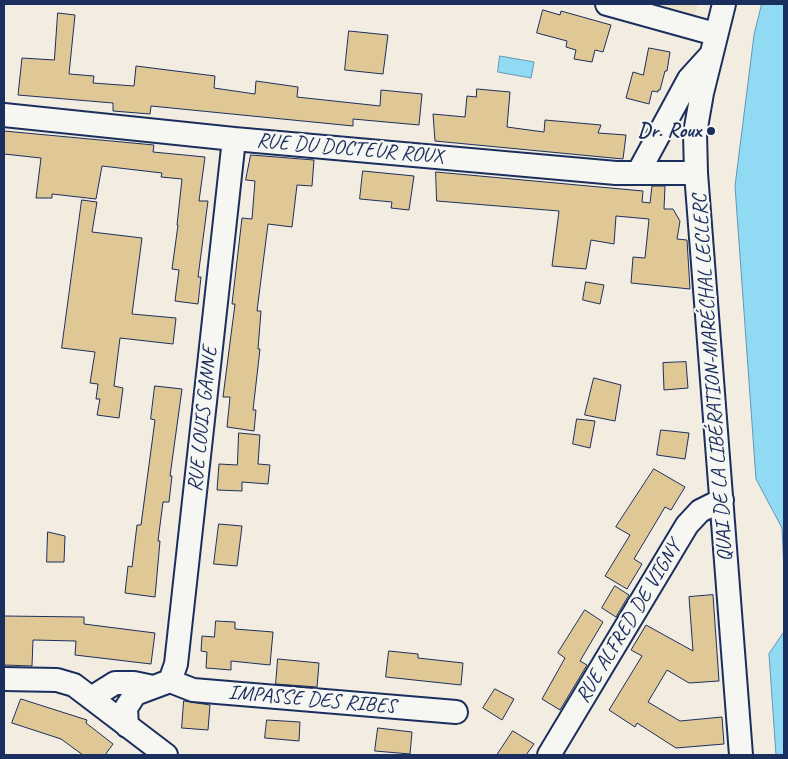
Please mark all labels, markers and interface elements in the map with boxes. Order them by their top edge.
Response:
place label: Dr. Roux [638,118,701,144]
marker: Dr. Roux [705,125,717,137]
street label: RUE DU DOCTEUR ROUX [256,128,444,170]
street label: QUAI DE LA LIBÉRATION-MARÉCHAL LECLERC [688,193,738,563]
street label: RUE LOUIS GANNE [183,345,223,493]
street label: RUE ALFRED DE VIGNY [571,536,687,708]
street label: IMPASSE DES RIBES [227,680,397,720]

